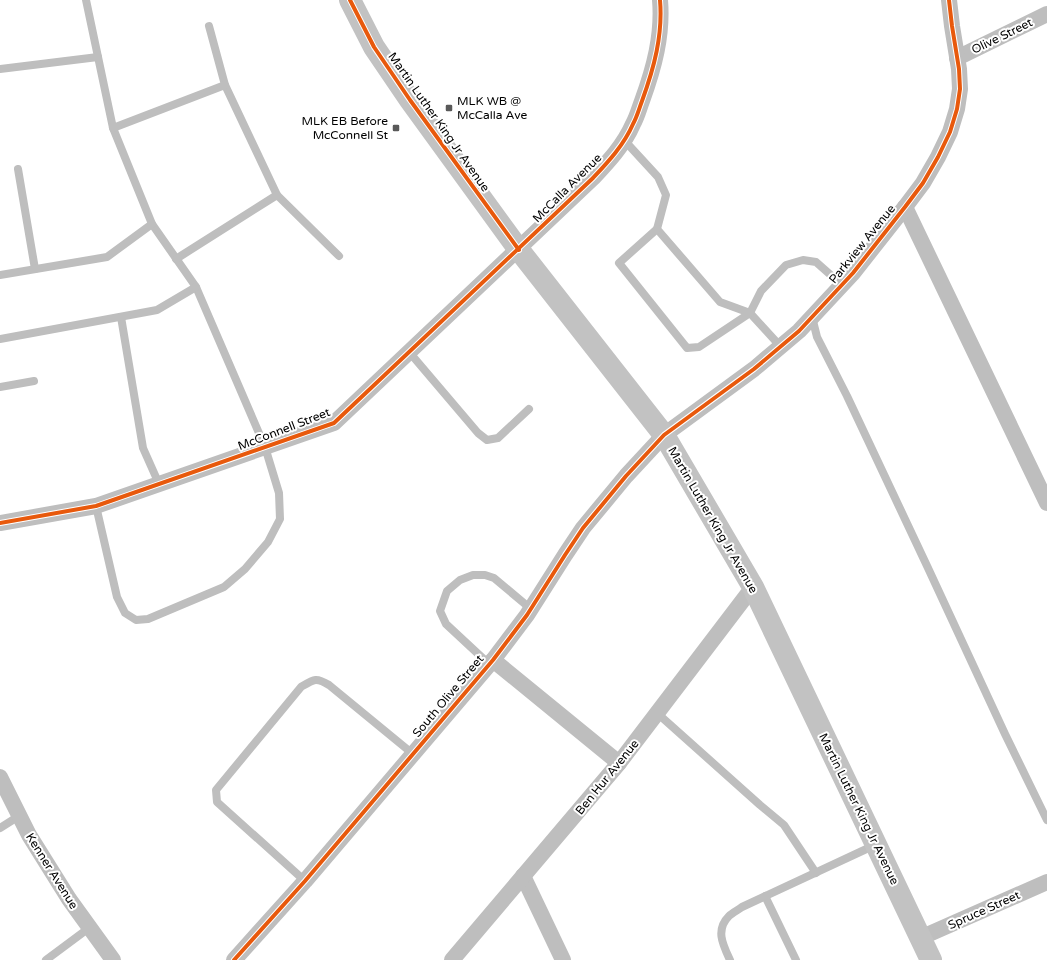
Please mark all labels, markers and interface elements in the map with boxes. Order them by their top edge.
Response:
street label: Olive Street [969,15,1035,57]
street label: Martin Luther King Jr Avenue [385,50,493,195]
place label: MLK WB @ McCalla Ave [457,94,527,122]
marker: MLK WB @ McCalla Ave [444,103,454,113]
place label: MLK EB Before McConnell St [301,114,388,142]
marker: MLK EB Before McConnell St [391,123,401,133]
street label: McCalla Avenue [530,151,604,225]
street label: Parkview Avenue [826,202,898,286]
street label: McConnell Street [236,405,333,453]
street label: Martin Luther King Jr Avenue [665,444,761,596]
street label: South Olive Street [409,652,487,740]
street label: Martin Luther King Jr Avenue [816,731,902,887]
street label: Ben Hur Avenue [572,737,642,817]
street label: Kenner Avenue [23,830,81,912]
street label: Spruce Street [946,888,1023,932]

